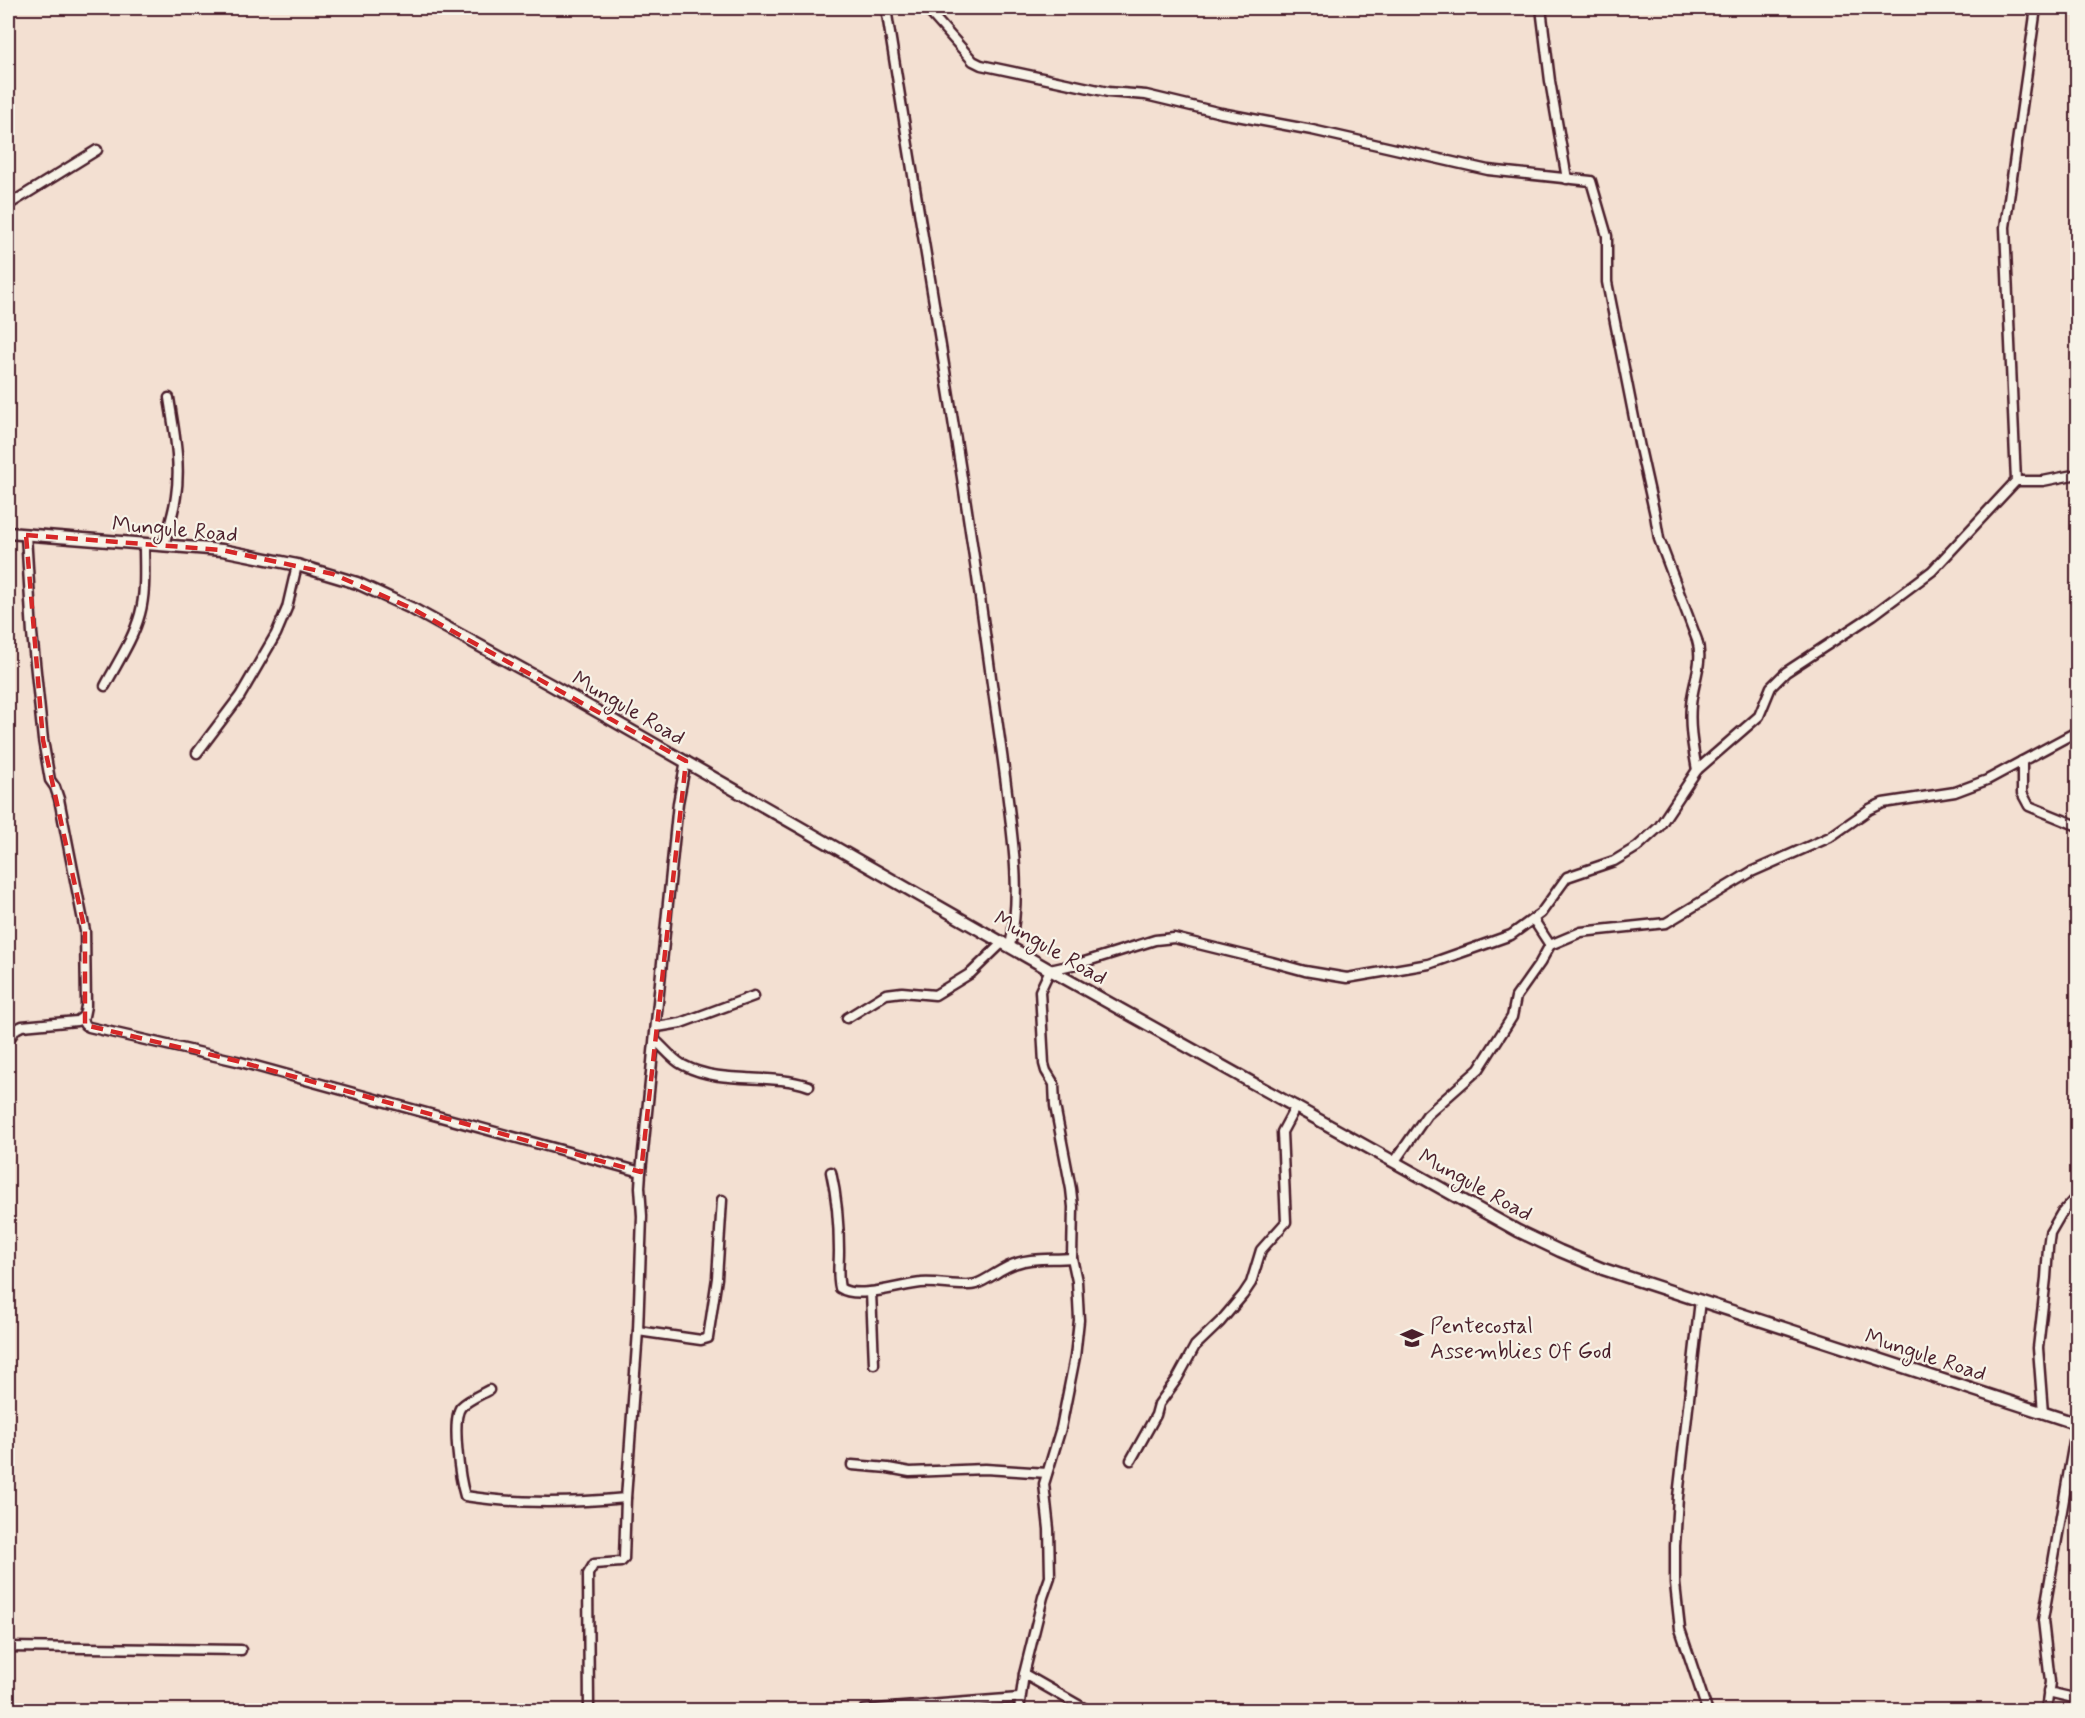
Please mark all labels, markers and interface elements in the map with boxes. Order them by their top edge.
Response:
street label: Mungule Road [111,511,239,552]
street label: Mungule Road [565,665,690,755]
street label: Mungule Road [987,905,1112,995]
street label: Mungule Road [1412,1143,1537,1231]
place label: Pentecostal Assemblies Of God [1430,1313,1612,1366]
street label: Mungule Road [1860,1323,1990,1392]
school or university icon: Pentecostal Assemblies Of God [1399,1325,1425,1351]

